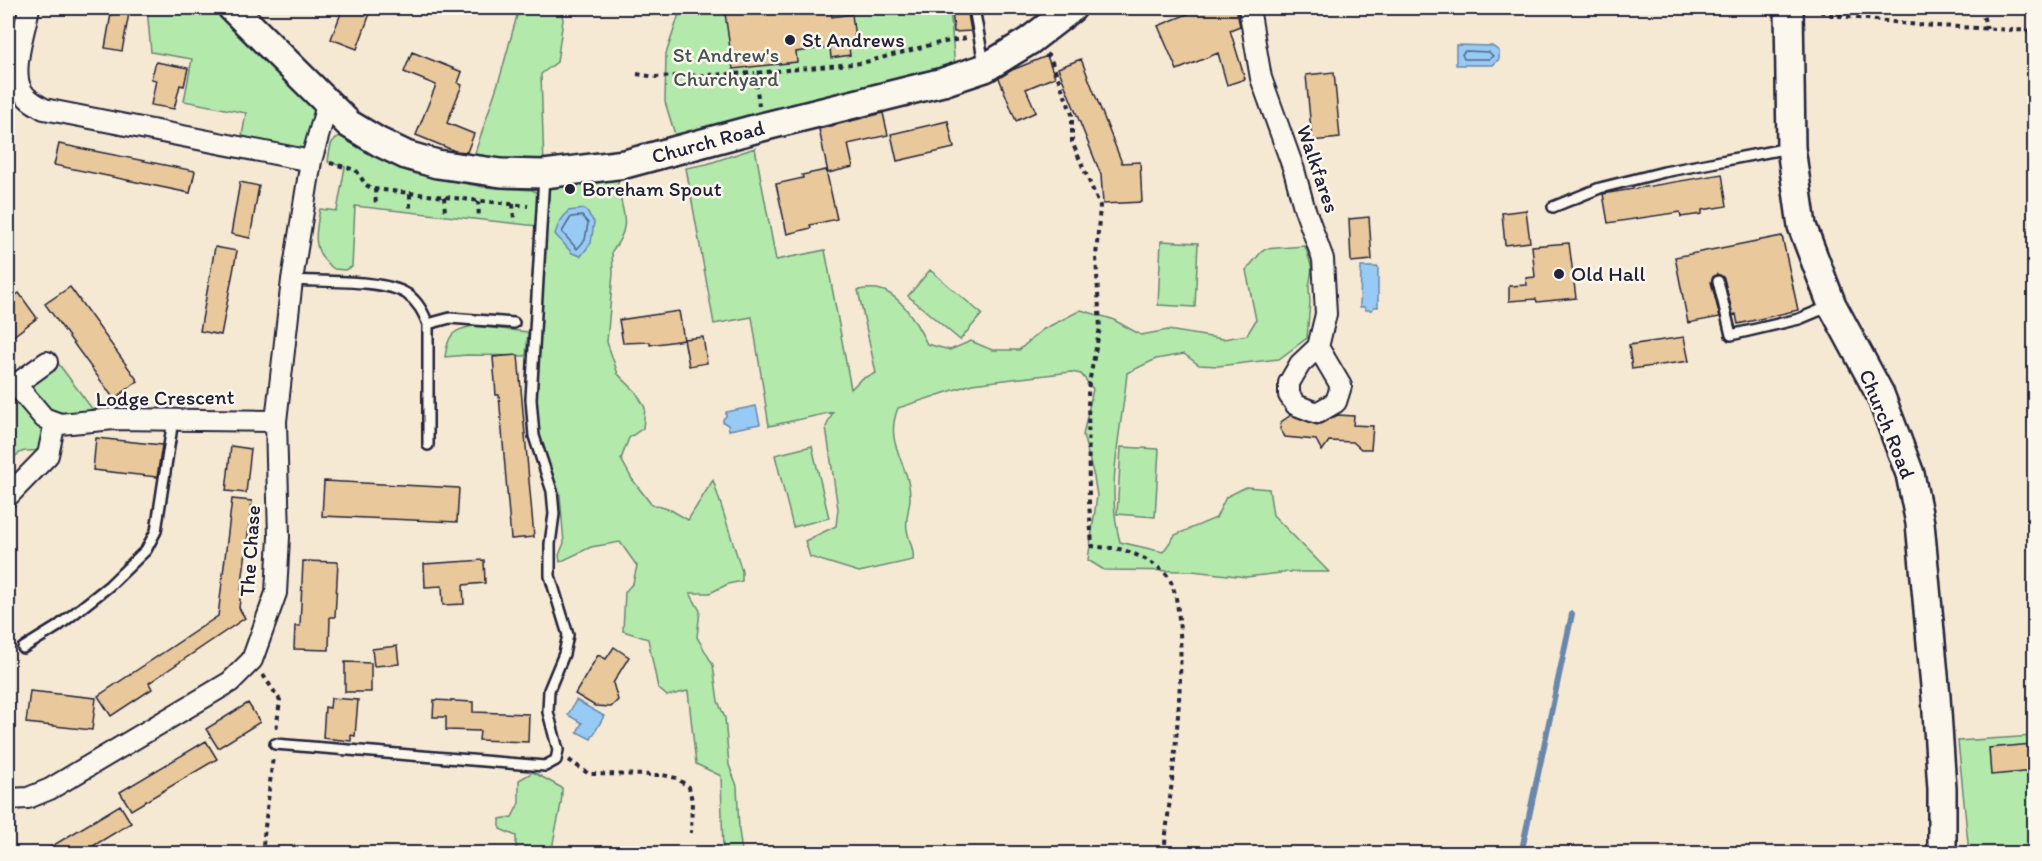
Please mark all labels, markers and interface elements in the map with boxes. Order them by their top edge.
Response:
place label: St Andrews [802,27,905,52]
marker: St Andrews [783,33,797,47]
park label: St Andrew's Churchyard [673,42,779,91]
street label: Church Road [649,114,767,169]
street label: Walkfares [1292,122,1345,216]
place label: Boreham Spout [582,176,722,201]
marker: Boreham Spout [563,182,577,196]
place label: Old Hall [1571,261,1646,286]
marker: Old Hall [1552,267,1566,281]
street label: Church Road [1854,365,1921,482]
street label: Lodge Crescent [95,384,235,411]
street label: The Chase [234,504,265,598]

